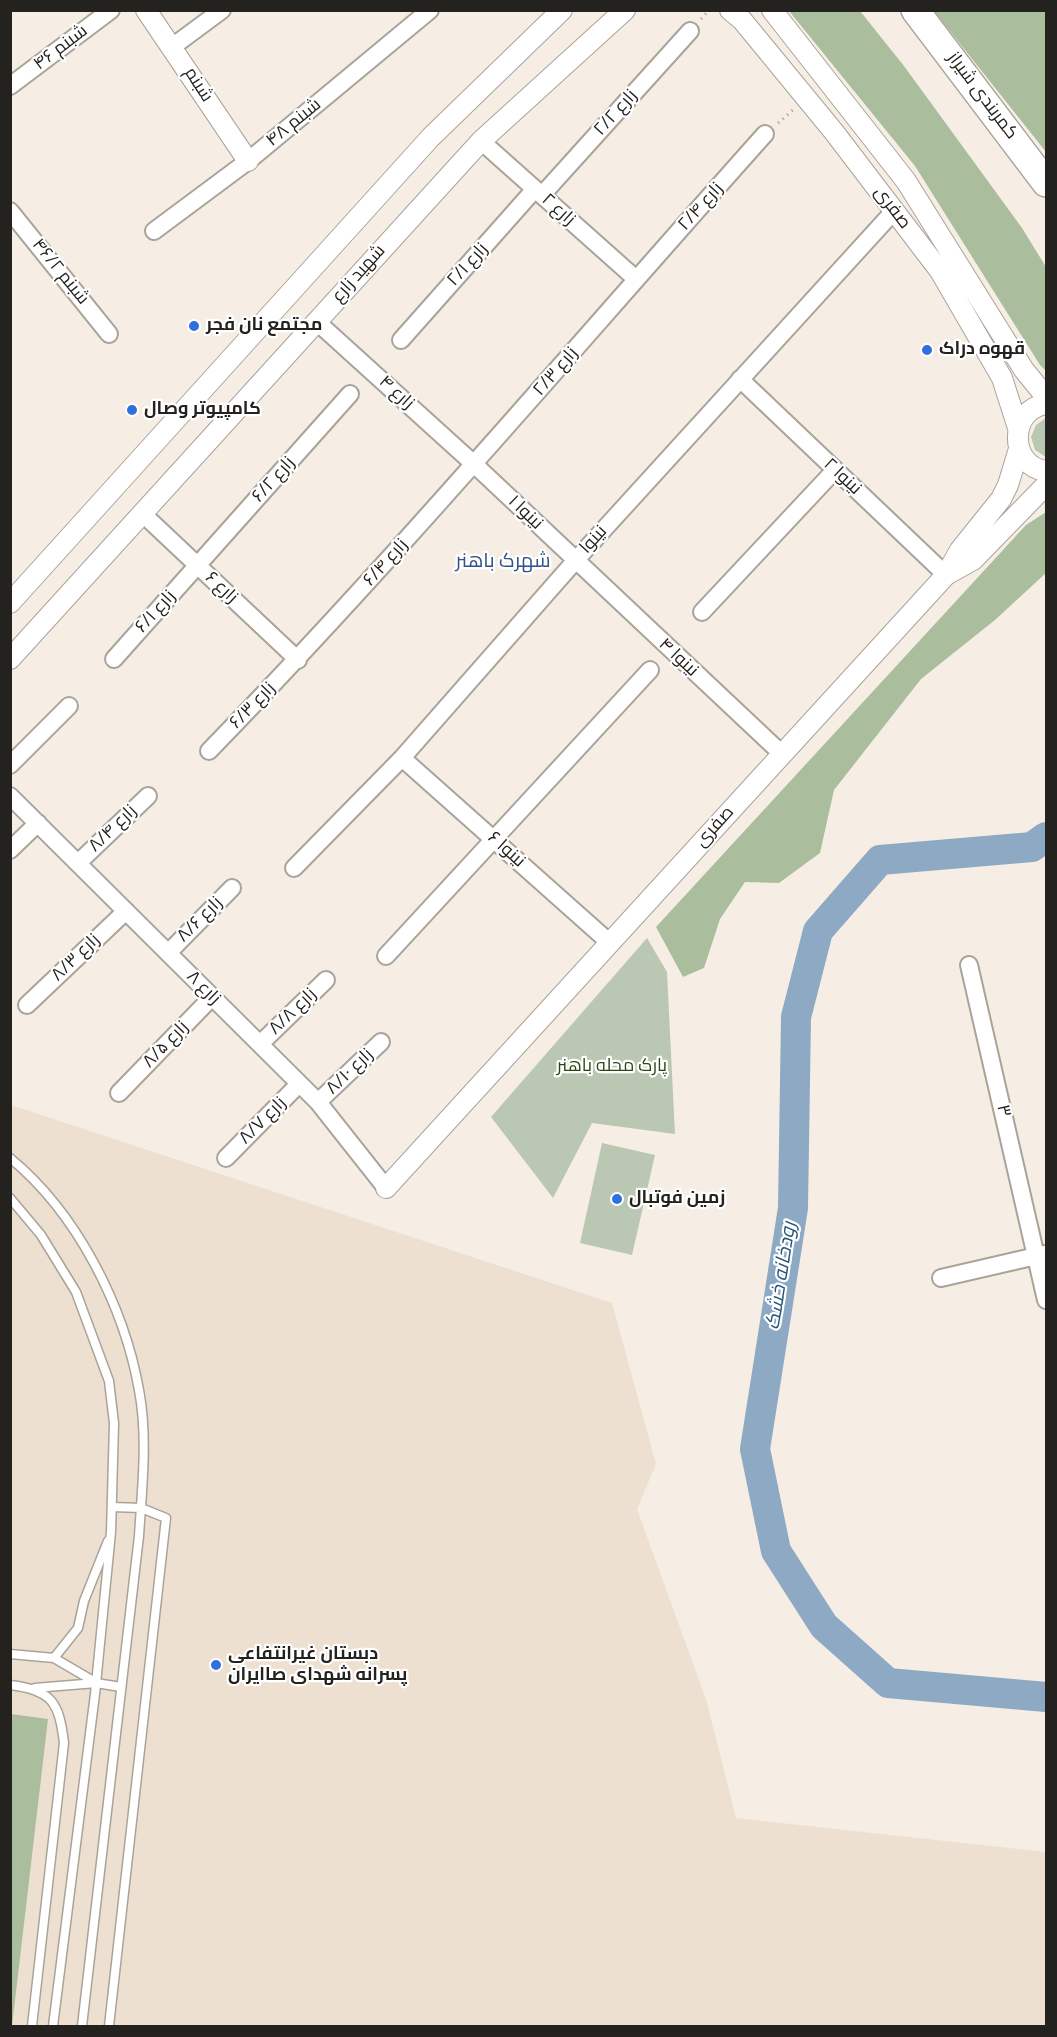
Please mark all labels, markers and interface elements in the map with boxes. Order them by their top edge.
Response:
street label: ۴۶ شبنم [30,21,92,75]
street label: کمربندی شیراز [942,48,1022,144]
street label: شبنم [179,63,217,107]
street label: ۲/۲ زارع [590,85,642,141]
street label: ۴۸ شبنم [262,94,326,152]
street label: ۲/۴ زارع [674,179,728,235]
street label: صفری [869,182,915,234]
street label: ۲ زارع [537,189,579,231]
street label: ۴۶/۲ شبنم [27,235,93,309]
street label: ۲/۱ زارع [443,239,493,291]
street label: شهید زارع [328,241,390,307]
place label: مجتمع نان فجر [206,315,322,337]
marker: مجتمع نان فجر [187,319,201,333]
place label: قهوه دراک [939,339,1025,361]
street label: ۲/۳ زارع [529,343,583,401]
marker: قهوه دراک [920,343,934,357]
street label: ۴ زارع [374,372,418,414]
place label: کامپیوتر وصال [144,399,261,421]
marker: کامپیوتر وصال [125,403,139,417]
street label: ۶/۲ زارع [248,453,300,507]
street label: ۲ نینوا [819,454,865,500]
street label: ۱ نینوا [503,491,547,535]
street label: نینوا [576,521,612,559]
street label: ۶/۴ زارع [359,535,413,591]
district label: شهرک باهنر [456,550,550,574]
street label: ۶ زارع [200,568,242,608]
street label: ۶/۱ زارع [131,586,181,638]
street label: ۴ نینوا [654,634,702,682]
street label: ۶/۳ زارع [226,678,280,734]
street label: ۸/۴ زارع [84,801,142,857]
street label: صفری [691,802,739,852]
street label: ۶ نینوا [483,828,529,872]
street label: ۸/۶ زارع [173,893,227,947]
street label: ۸/۳ زارع [47,930,105,986]
street label: ۸ زارع [181,966,225,1010]
street label: ۸/۸ زارع [265,984,321,1040]
street label: ۸/۵ زارع [139,1017,193,1073]
street label: ۸/۱۰ زارع [322,1044,378,1100]
park label: پارک محله باهنر [557,1056,667,1078]
street label: ۸/۷ زارع [235,1093,291,1149]
street label: ۳ [991,1103,1015,1119]
place label: زمین فوتبال [629,1188,725,1210]
marker: زمین فوتبال [610,1192,624,1206]
water label: رودخانه خشک [762,1220,802,1332]
place label: دبستان غیرانتفاعی پسرانه شهدای صاایران [228,1644,407,1686]
marker: دبستان غیرانتفاعی پسرانه شهدای صاایران [209,1658,223,1672]

